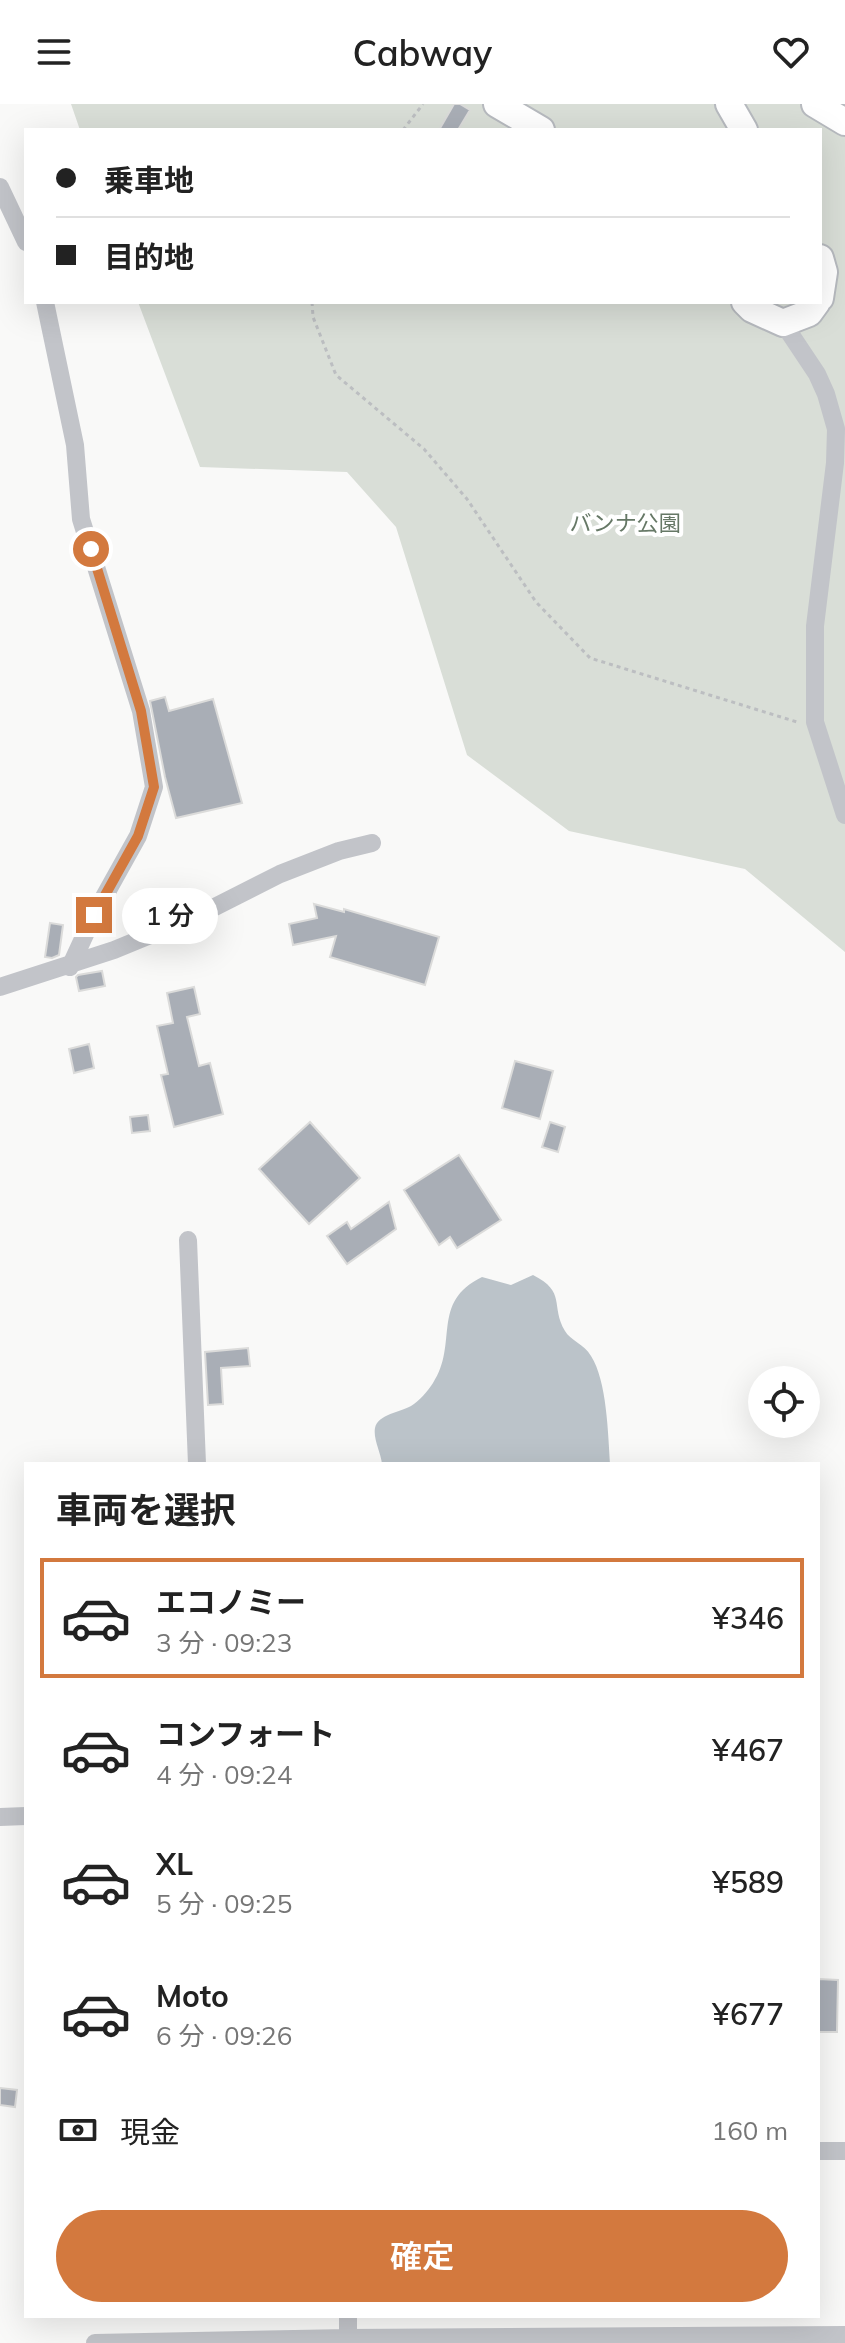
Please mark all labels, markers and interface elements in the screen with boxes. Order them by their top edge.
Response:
icon: menu [32,30,76,74]
text: Cabway [353,30,492,75]
icon: heart [769,30,813,74]
text: 乗車地 [104,161,194,199]
text: 目的地 [104,238,194,276]
park label: バンナ公園 [569,509,681,537]
route start [73,531,109,567]
callout: 1 分 [122,887,218,943]
route end [76,897,112,933]
text: 1 分 [146,899,194,932]
map controls [748,1366,820,1438]
button: locate [748,1366,820,1438]
text: 車両を選択 [56,1487,236,1532]
icon: car [60,1582,132,1654]
text: エコノミー [156,1583,306,1621]
text: ¥346 [712,1599,784,1637]
text: 3 分 · 09:23 [156,1626,292,1659]
icon: car [60,1714,132,1786]
text: コンフォート [156,1715,335,1753]
text: ¥467 [712,1731,784,1769]
text: 4 分 · 09:24 [156,1758,292,1791]
text: XL [156,1845,193,1883]
icon: car [60,1846,132,1918]
text: ¥589 [712,1863,784,1901]
text: 5 分 · 09:25 [156,1887,292,1920]
text: Moto [156,1977,229,2015]
icon: car [60,1978,132,2050]
text: ¥677 [712,1995,784,2033]
text: 6 分 · 09:26 [156,2019,292,2052]
icon: cash [56,2108,100,2152]
text: 現金 [120,2113,180,2151]
text: 160 m [712,2114,788,2147]
button: 確定 [56,2210,788,2302]

